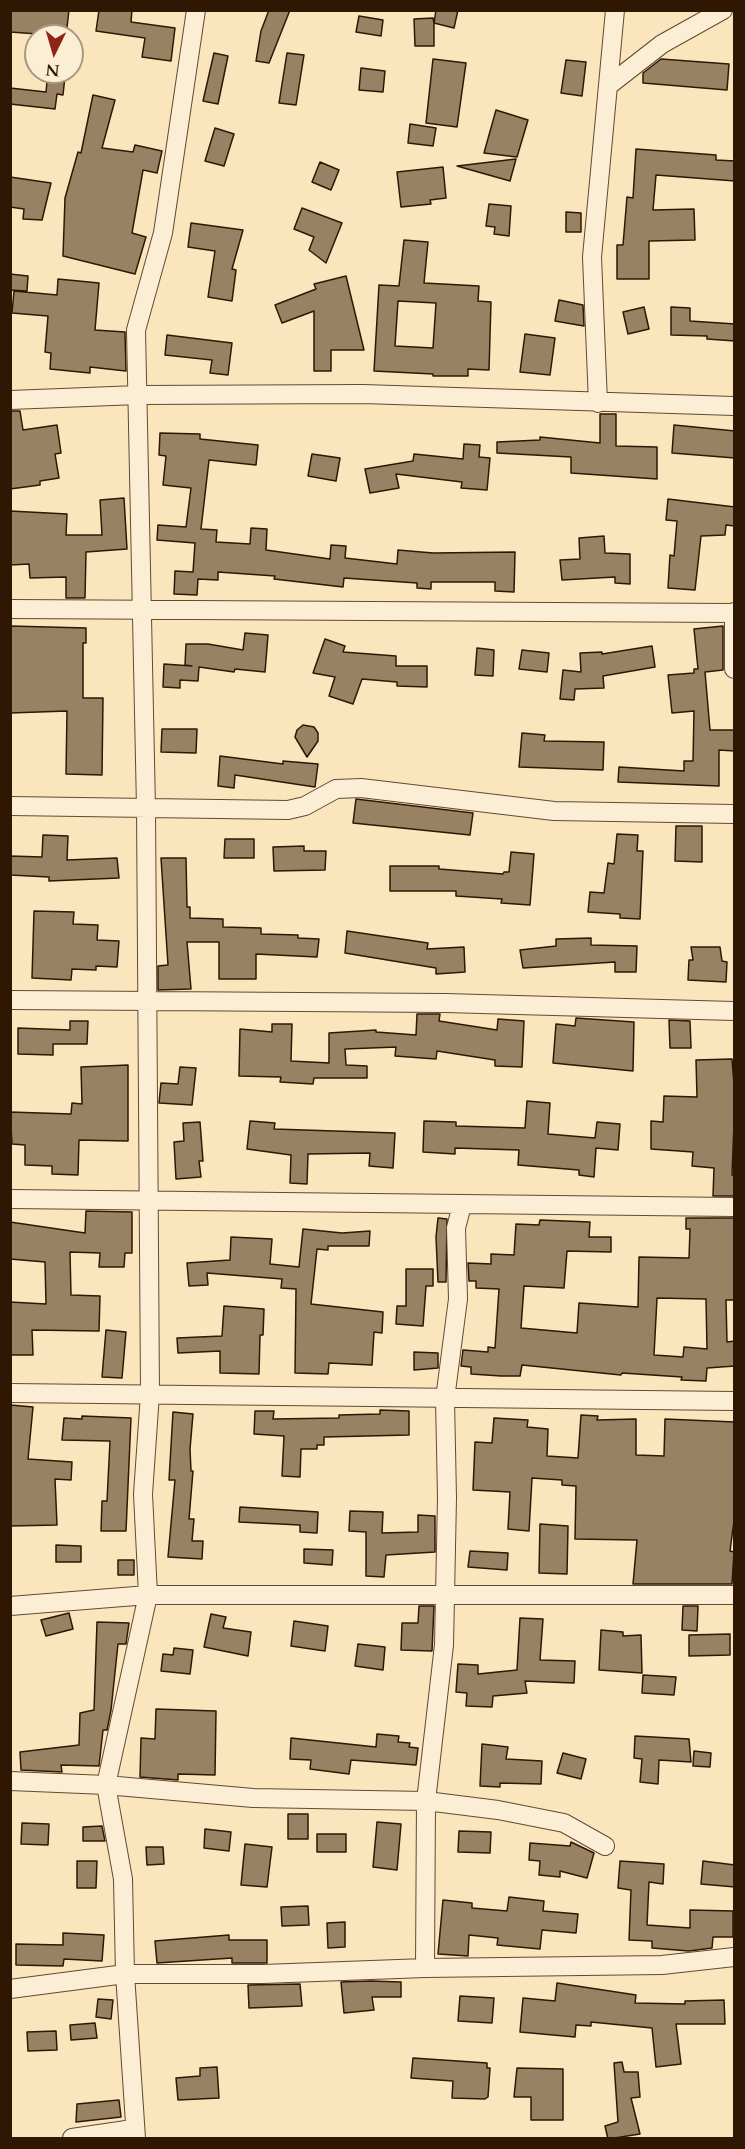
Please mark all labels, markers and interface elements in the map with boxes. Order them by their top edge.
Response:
north arrow [24,24,84,84]
text: N [45,58,60,82]

